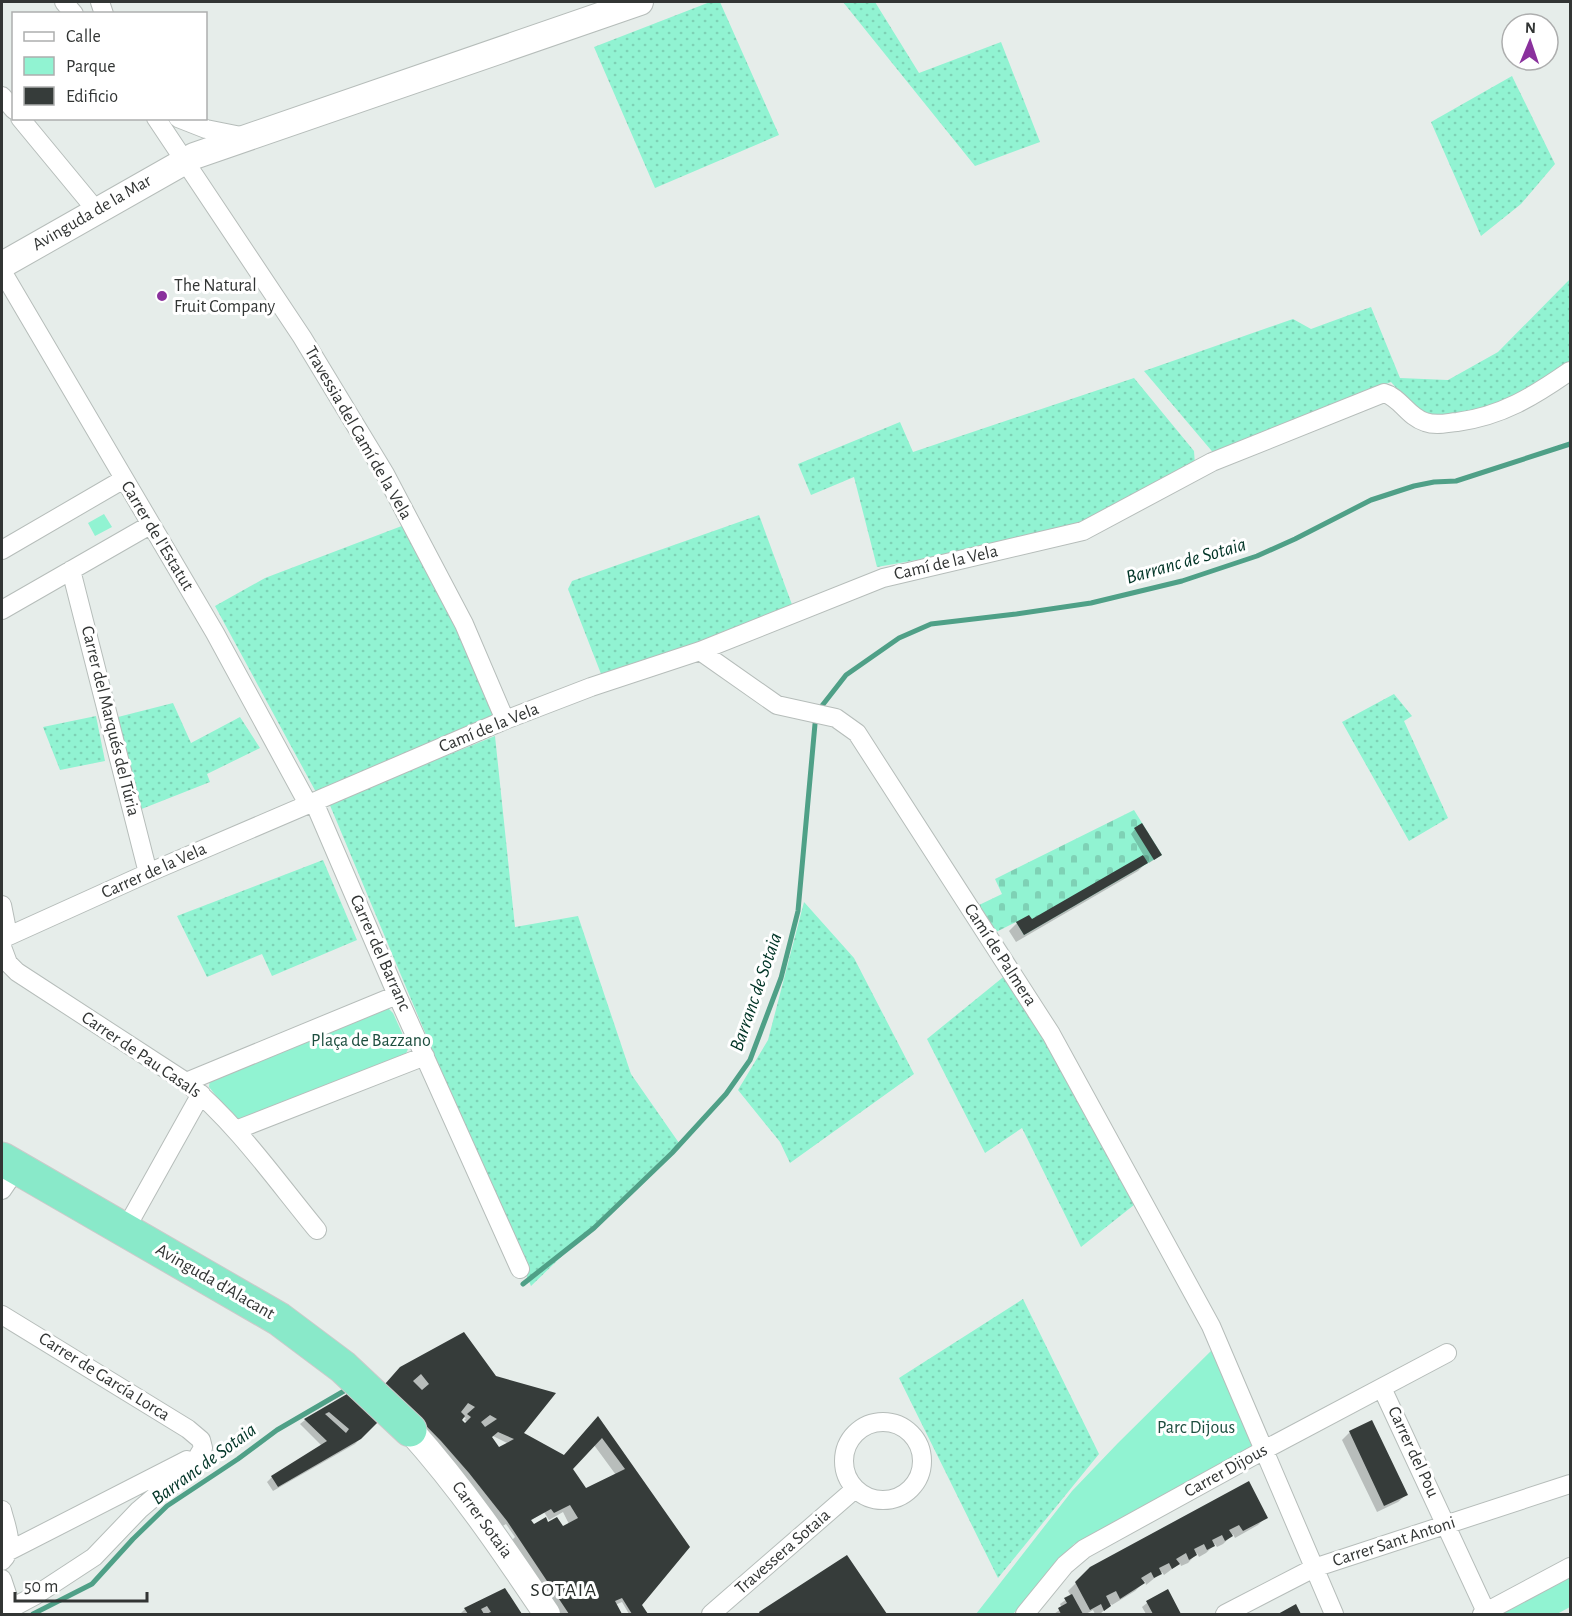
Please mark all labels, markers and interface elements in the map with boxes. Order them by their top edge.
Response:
legend [12,12,207,120]
north arrow [1500,12,1560,72]
text: N [1525,20,1536,36]
text: Calle [66,28,101,46]
text: Parque [66,58,115,76]
text: Edificio [66,88,118,106]
street label: Avinguda de la Mar [29,172,155,254]
place label: The Natural Fruit Company [174,277,276,316]
marker: The Natural Fruit Company [155,289,169,303]
street label: Travessia del Camí de la Vela [301,343,415,523]
street label: Carrer de l'Estatut [117,478,197,594]
water label: Barranc de Sotaia [1124,534,1248,588]
street label: Camí de la Vela [892,542,1000,584]
street label: Carrer del Marqués del Túria [78,624,142,818]
street label: Camí de la Vela [437,700,541,756]
street label: Carrer de la Vela [99,840,209,902]
street label: Carrer del Barranc [346,892,414,1014]
street label: Camí de Palmera [960,901,1040,1009]
water label: Barranc de Sotaia [726,930,786,1054]
street label: Carrer de Pau Casals [78,1008,204,1102]
park label: Plaça de Bazzano [311,1032,431,1050]
street label: Avinguda d'Alacant [152,1241,278,1323]
street label: Carrer de García Lorca [35,1329,173,1425]
street label: Carrer del Pou [1384,1404,1442,1500]
water label: Barranc de Sotaia [148,1419,260,1509]
park label: Parc Dijous [1157,1419,1235,1437]
street label: Carrer Dijous [1182,1441,1270,1501]
street label: Carrer Sotaia [448,1478,516,1562]
street label: Travessera Sotaia [732,1506,834,1598]
street label: Carrer Sant Antoni [1330,1514,1458,1570]
scale bar [15,1565,147,1603]
text: 50 m [24,1578,58,1596]
district label: SOTAIA [530,1580,598,1600]

